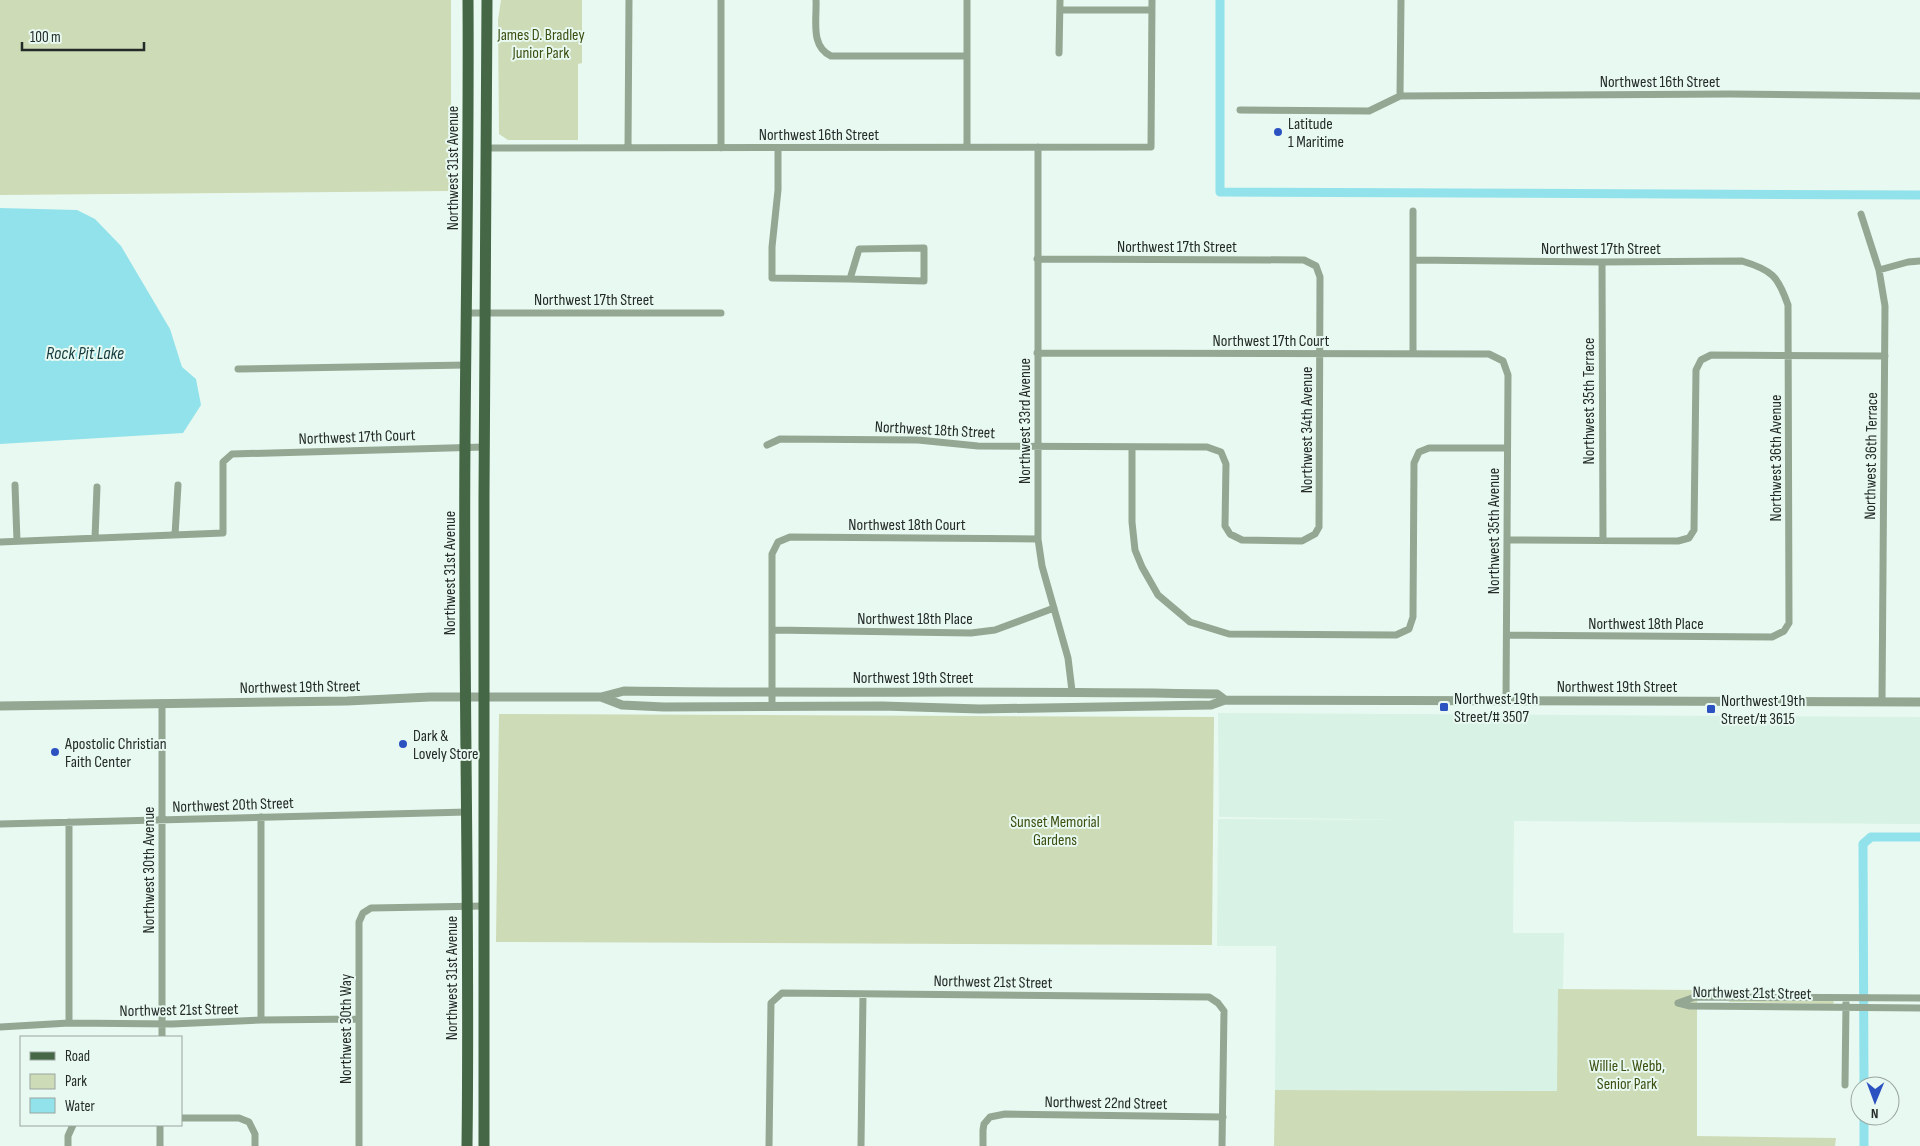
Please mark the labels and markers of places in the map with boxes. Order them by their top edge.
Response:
place label: Latitude 1 Maritime [1288,115,1344,152]
marker: Latitude 1 Maritime [1272,126,1284,138]
place label: Northwest 19th Street/# 3507 [1454,690,1538,727]
place label: Northwest 19th Street/# 3615 [1721,692,1805,729]
marker: Northwest 19th Street/# 3507 [1438,701,1450,713]
marker: Northwest 19th Street/# 3615 [1705,703,1717,715]
place label: Dark & Lovely Store [413,727,478,764]
place label: Apostolic Christian Faith Center [64,735,167,772]
marker: Dark & Lovely Store [397,738,409,750]
marker: Apostolic Christian Faith Center [49,746,61,758]

